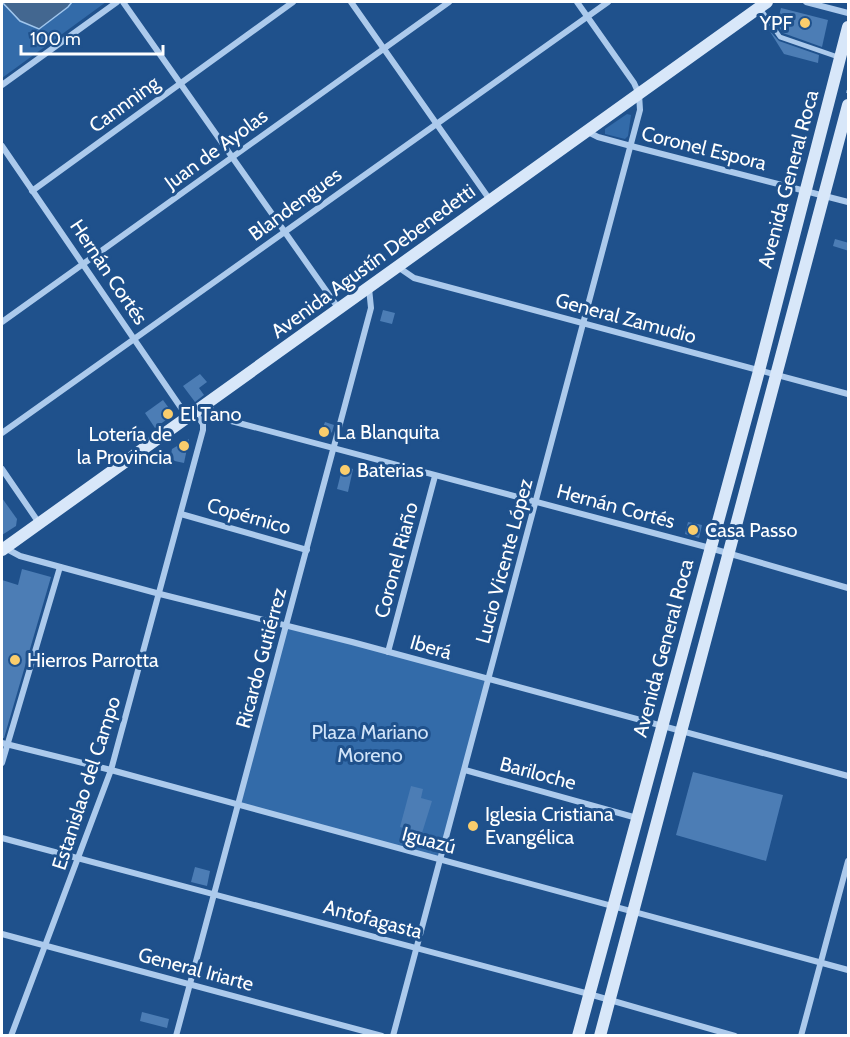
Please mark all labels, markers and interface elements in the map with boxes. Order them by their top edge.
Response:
place label: YPF [759,11,794,35]
marker: YPF [798,16,812,30]
scale bar [21,18,164,56]
text: 100 m [30,28,81,50]
street label: Cannning [84,70,165,137]
street label: Avenida General Roca [753,87,823,271]
street label: Juan de Ayolas [159,104,272,195]
street label: Coronel Espora [639,121,769,175]
street label: Blandengues [244,162,346,246]
street label: Avenida Agustín Debenedetti [266,179,480,343]
street label: Hernán Cortés [65,215,153,329]
street label: General Zamudio [553,288,699,348]
place label: El Tano [180,402,242,426]
marker: El Tano [161,407,175,421]
place label: La Blanquita [336,420,440,444]
place label: Lotería de la Provincia [77,422,172,469]
marker: La Blanquita [317,425,331,439]
marker: Lotería de la Provincia [177,439,191,453]
place label: Baterias [357,458,424,482]
marker: Baterias [338,463,352,477]
street label: Lucio Vicente López [470,476,538,646]
street label: Hernán Cortés [554,479,678,533]
street label: Copérnico [204,493,294,539]
street label: Coronel Riaño [369,500,423,620]
place label: Casa Passo [705,518,798,542]
marker: Casa Passo [686,523,700,537]
street label: Avenida General Roca [628,556,698,740]
street label: Ricardo Gutiérrez [231,585,291,731]
street label: Iberá [407,630,455,664]
place label: Hierros Parrotta [27,648,159,672]
marker: Hierros Parrotta [8,653,22,667]
street label: Estanislao del Campo [47,693,125,873]
park label: Plaza Mariano Moreno [311,720,429,767]
street label: Bariloche [497,751,579,795]
place label: Iglesia Cristiana Evangélica [485,802,614,849]
marker: Iglesia Cristiana Evangélica [466,819,480,833]
street label: Iguazú [399,821,459,859]
street label: Antofagasta [321,894,425,944]
street label: General Iriarte [136,942,256,996]

